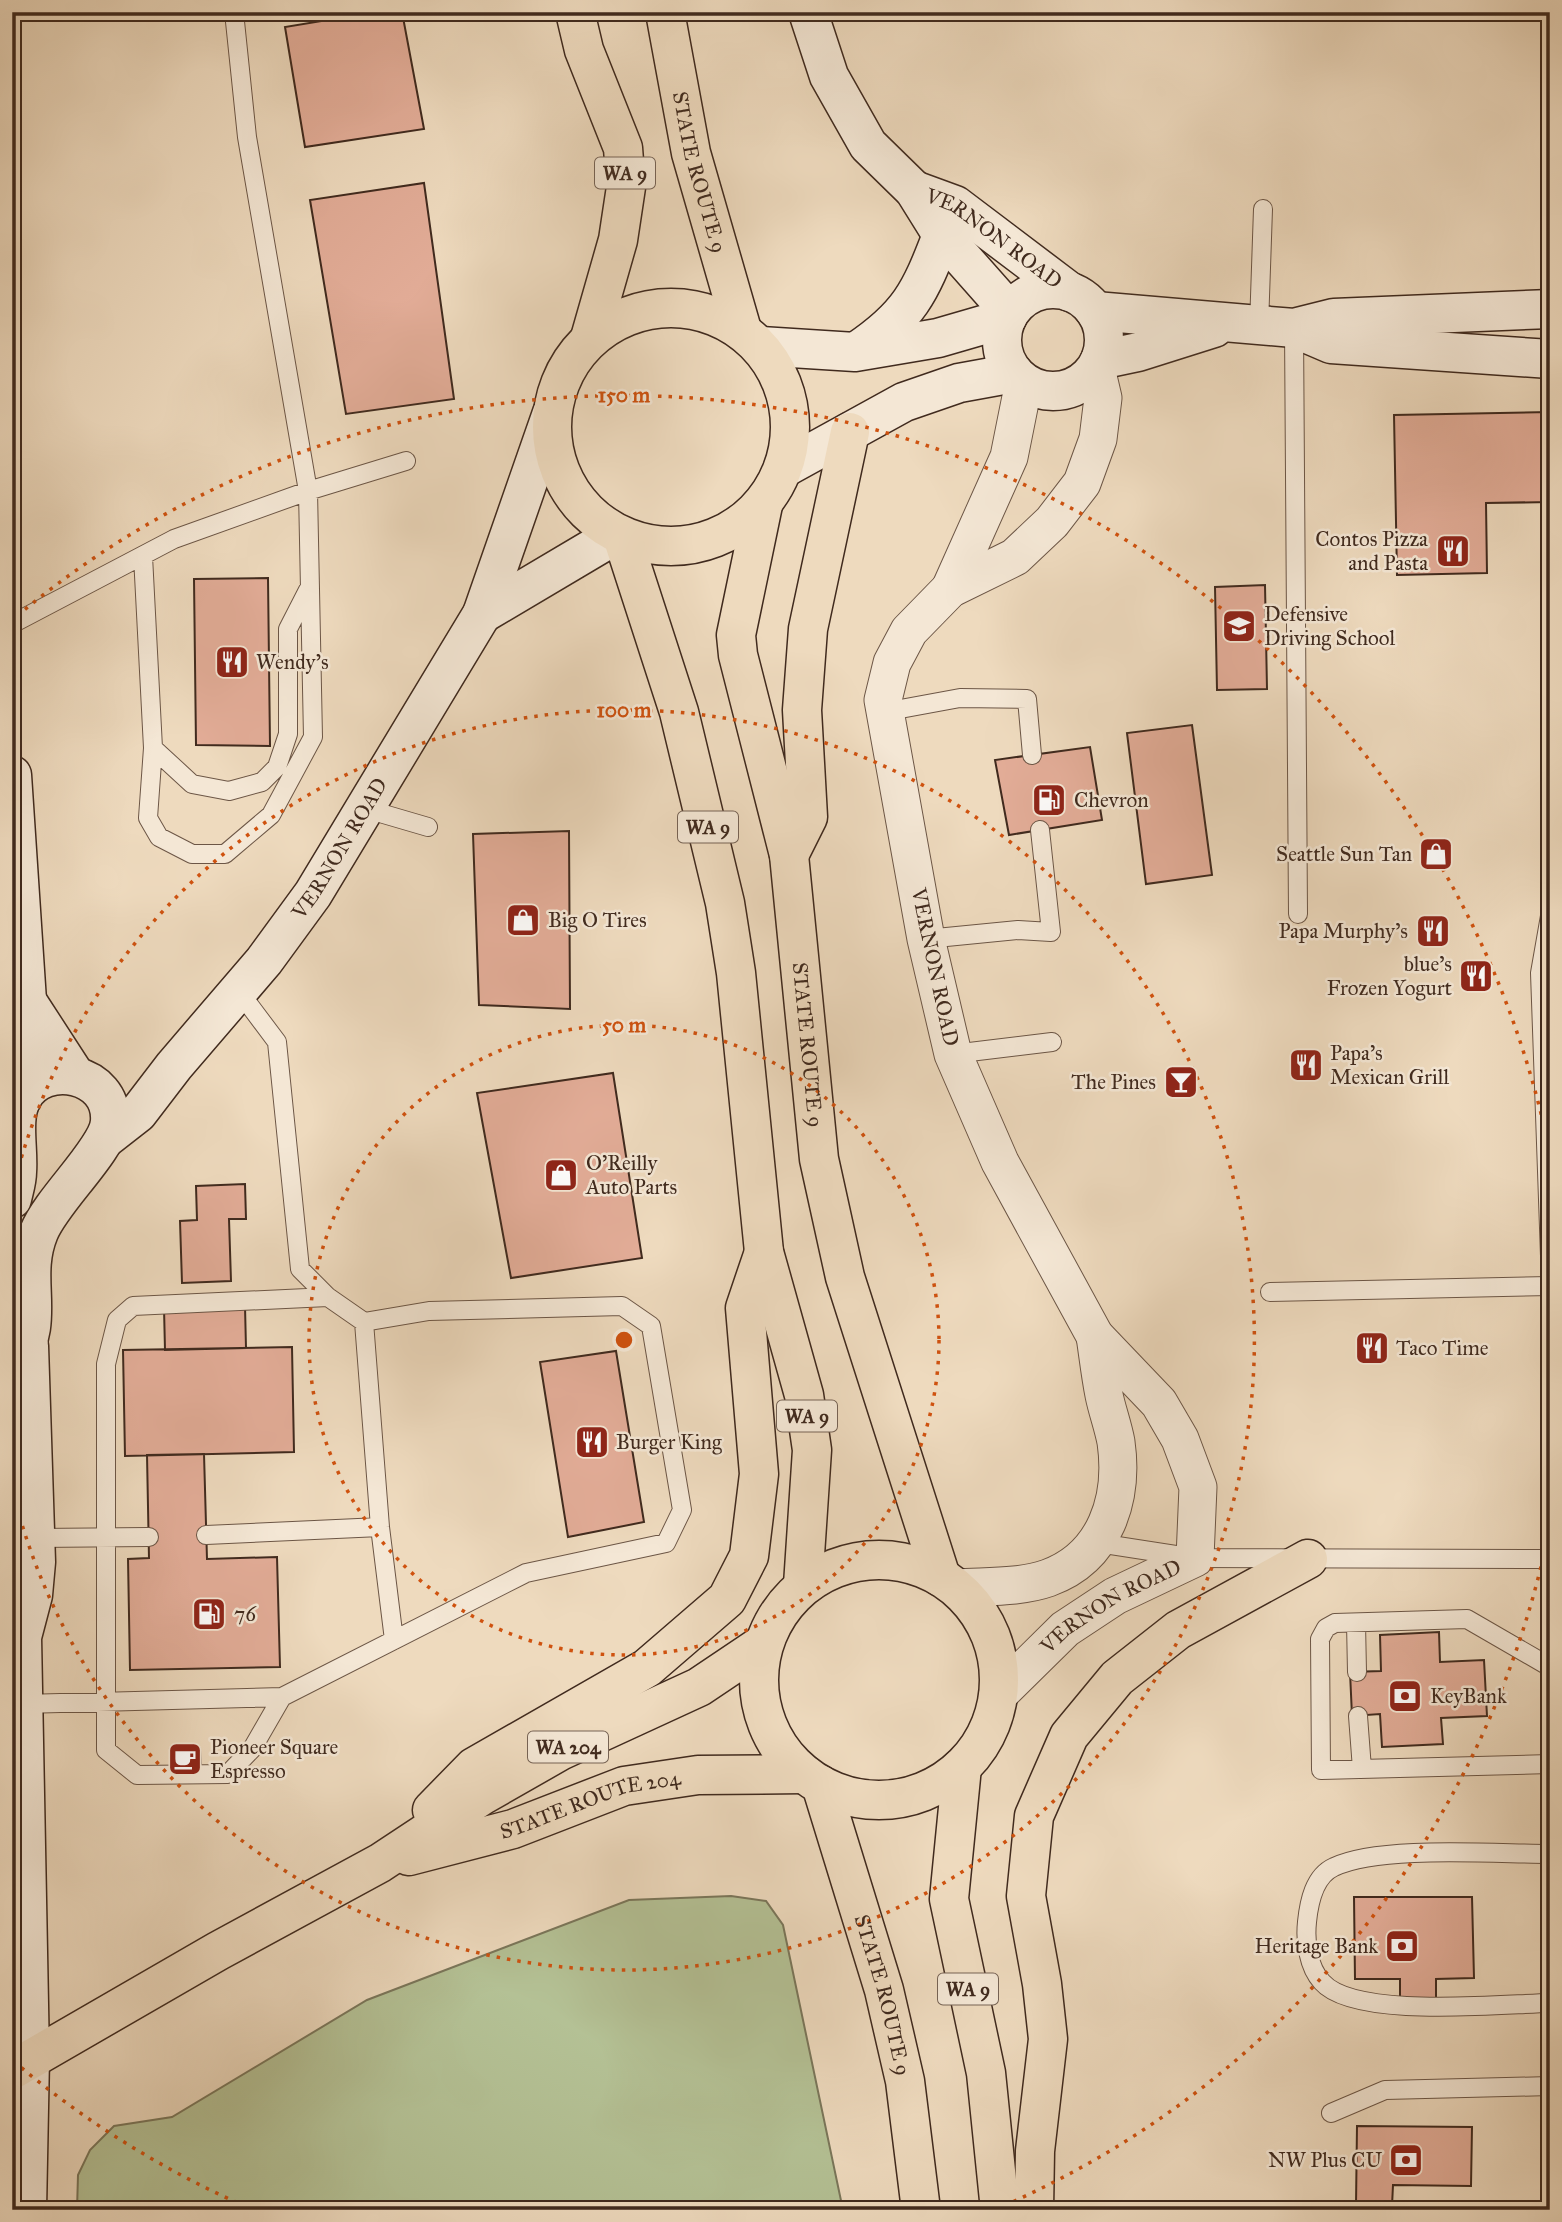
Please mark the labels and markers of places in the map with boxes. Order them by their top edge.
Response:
place label: Contos Pizza and Pasta [1315,526,1428,576]
restaurant icon: Contos Pizza and Pasta [1434,532,1472,570]
place label: Defensive Driving School [1264,601,1396,651]
school or university icon: Defensive Driving School [1220,607,1258,645]
restaurant icon: Wendy's [213,643,251,681]
place label: Wendy's [256,649,329,675]
fuel station icon: Chevron [1030,781,1068,819]
place label: Chevron [1074,787,1149,813]
shop icon: Seattle Sun Tan [1417,835,1455,873]
place label: Seattle Sun Tan [1276,841,1412,867]
shop icon: Big O Tires [504,901,542,939]
place label: Big O Tires [548,907,647,933]
restaurant icon: Papa Murphy's [1414,912,1452,950]
place label: Papa Murphy's [1278,918,1408,944]
place label: blue's Frozen Yogurt [1327,951,1453,1001]
restaurant icon: blue's Frozen Yogurt [1457,957,1495,995]
place label: Papa's Mexican Grill [1330,1040,1449,1090]
restaurant icon: Papa's Mexican Grill [1287,1046,1325,1084]
bar icon: The Pines [1162,1063,1200,1101]
place label: The Pines [1071,1069,1156,1095]
place label: O'Reilly Auto Parts [585,1150,677,1200]
shop icon: O'Reilly Auto Parts [542,1156,580,1194]
centre of rings [612,1328,636,1352]
restaurant icon: Taco Time [1353,1329,1391,1367]
place label: Taco Time [1396,1335,1489,1361]
restaurant icon: Burger King [573,1423,611,1461]
place label: Burger King [616,1429,722,1455]
fuel station icon: 76 [190,1595,228,1633]
place label: 76 [234,1601,257,1627]
bank icon: KeyBank [1386,1677,1424,1715]
place label: KeyBank [1430,1683,1507,1709]
place label: Pioneer Square Espresso [210,1734,339,1784]
cafe icon: Pioneer Square Espresso [166,1740,204,1778]
bank icon: Heritage Bank [1383,1927,1421,1965]
place label: Heritage Bank [1255,1933,1378,1959]
bank icon: NW Plus CU [1387,2141,1425,2179]
place label: NW Plus CU [1268,2147,1382,2173]

